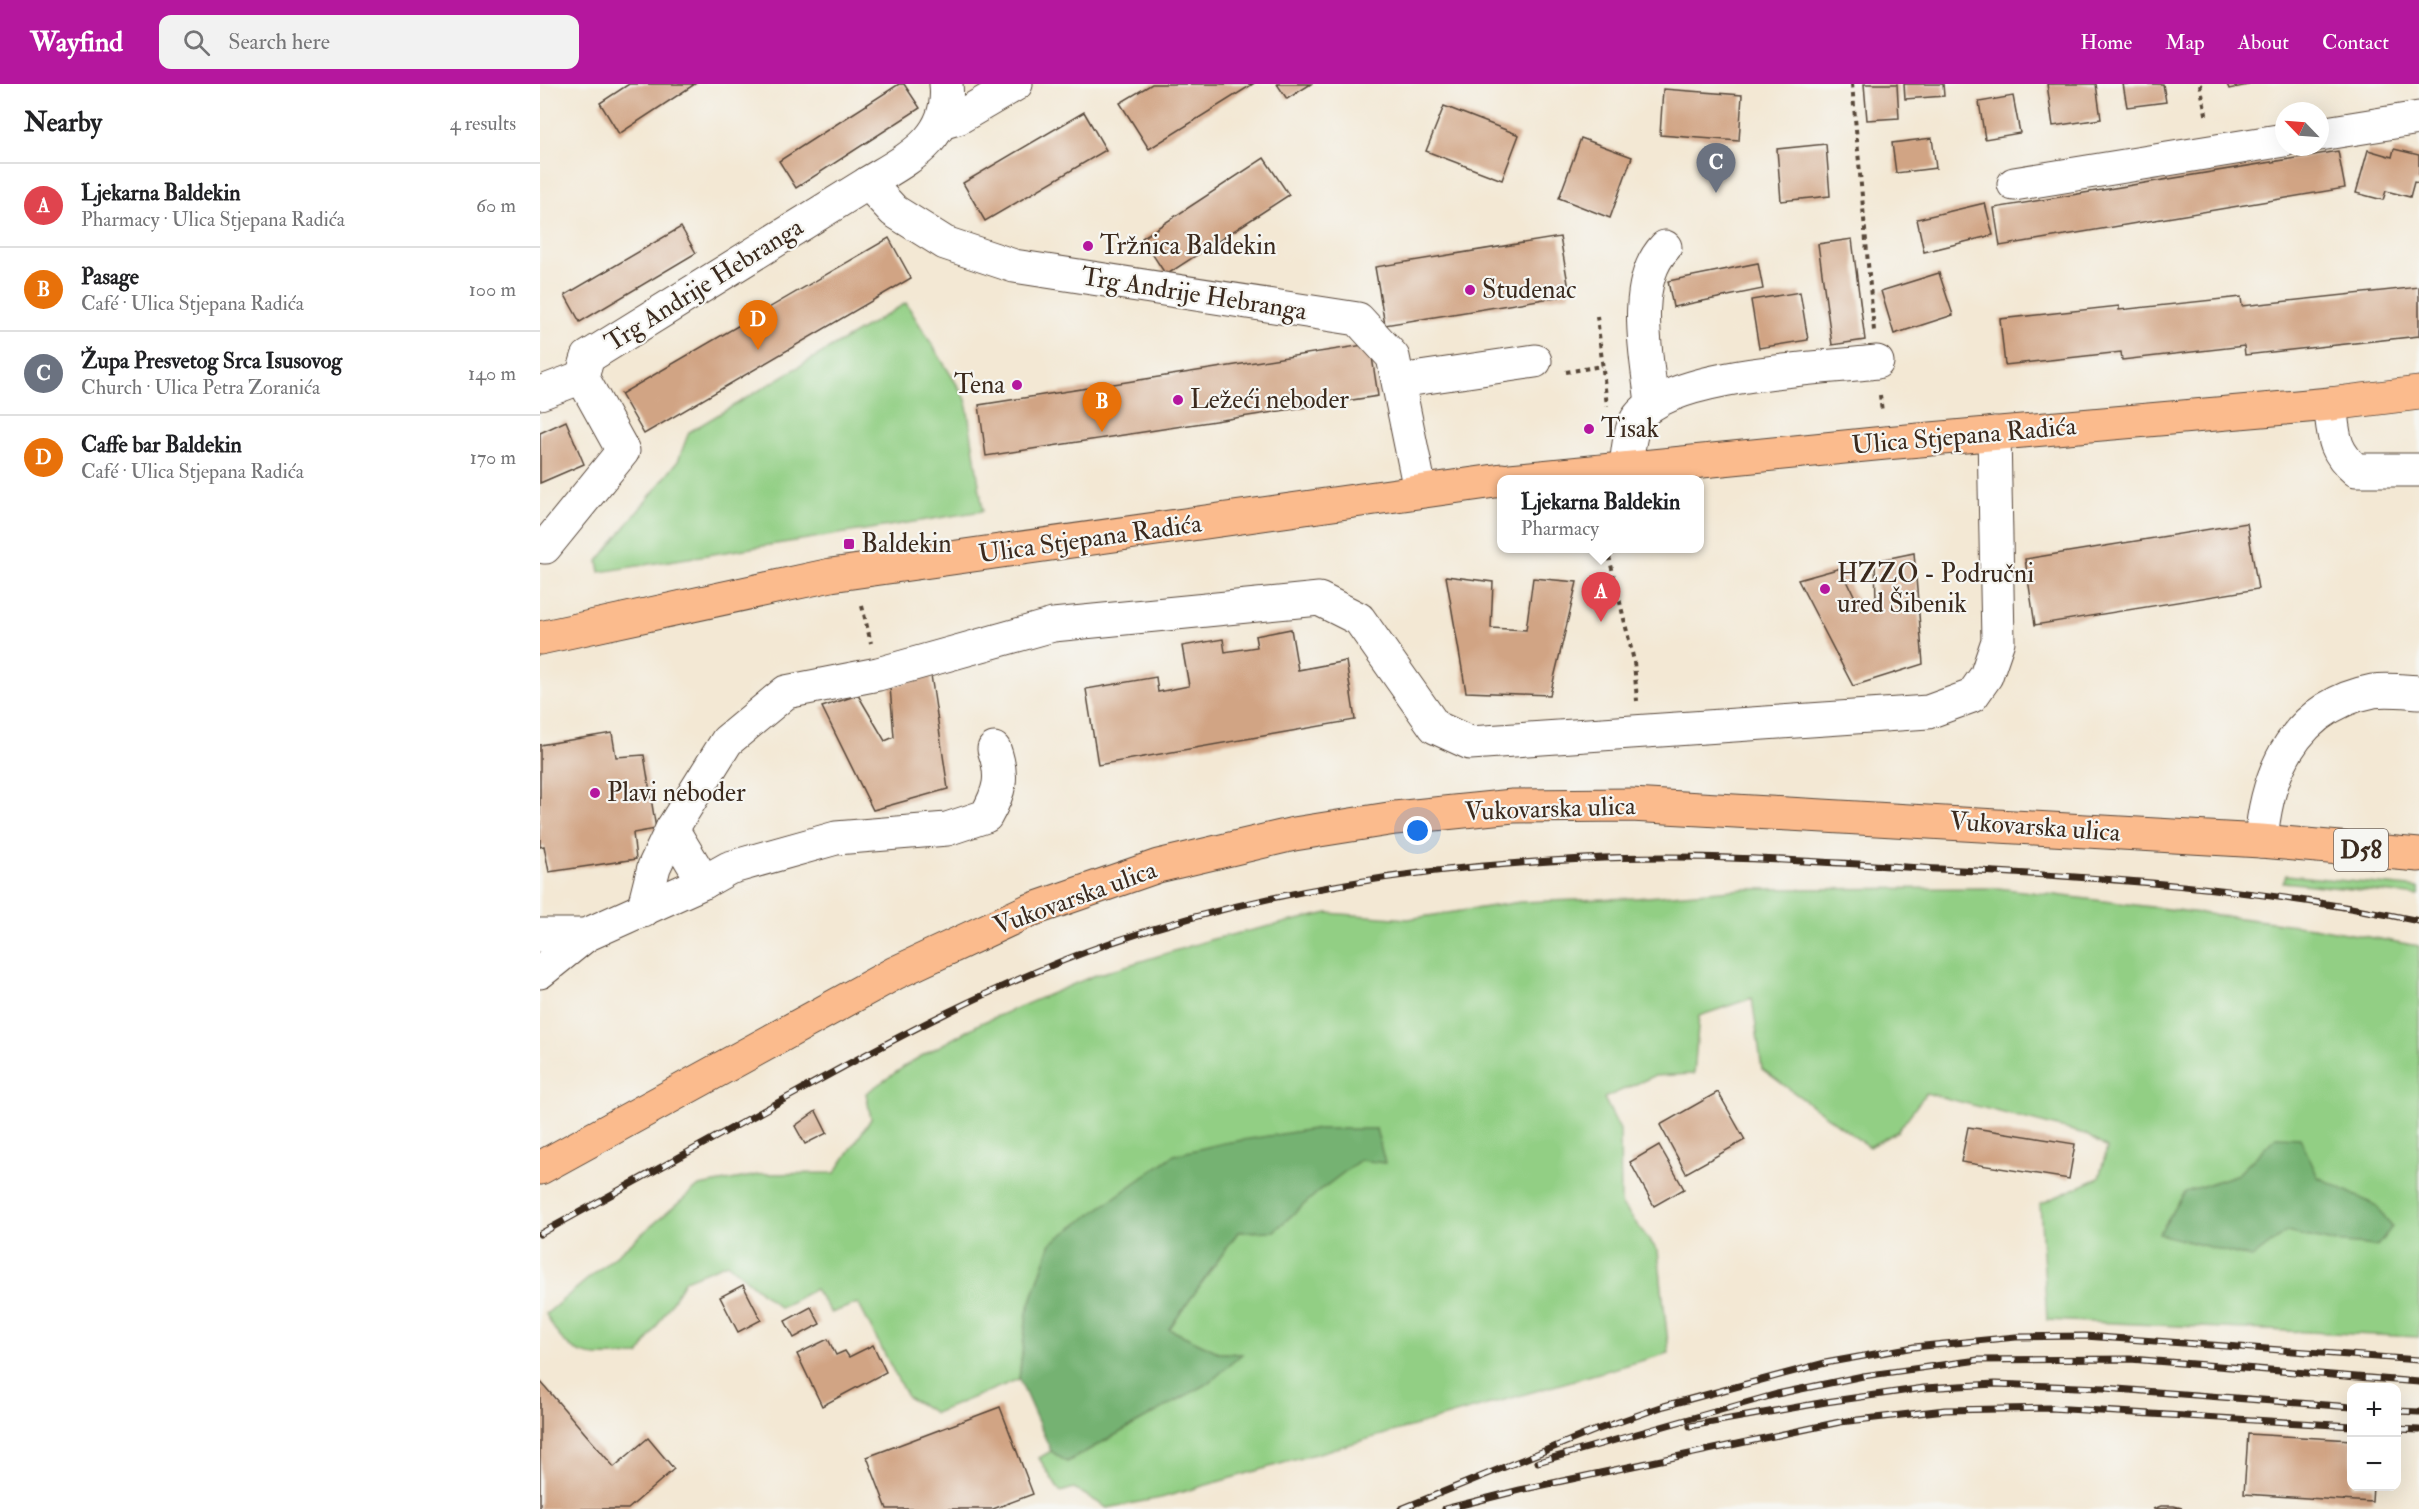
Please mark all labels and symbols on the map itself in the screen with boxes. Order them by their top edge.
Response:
north arrow [2275,102,2329,156]
pin: C [1696,144,1736,193]
street label: Trg Andrije Hebranga [599,211,809,359]
place label: Tržnica Baldekin [1100,230,1276,262]
marker: Tržnica Baldekin [1081,239,1095,253]
street label: Trg Andrije Hebranga [1079,260,1309,328]
place label: Studenac [1482,274,1577,306]
marker: Studenac [1463,283,1477,297]
pin: D [738,300,778,350]
place label: Tena [954,369,1005,401]
marker: Tena [1010,378,1024,392]
pin: B [1082,382,1122,432]
place label: Ležeći neboder [1190,384,1349,416]
marker: Ležeći neboder [1171,393,1185,407]
street label: Ulica Stjepana Radića [1850,410,2078,463]
place label: Tisak [1601,413,1660,445]
marker: Tisak [1582,422,1596,436]
street label: Ulica Stjepana Radića [976,507,1204,572]
place label: Baldekin [861,528,952,560]
marker: Baldekin [842,537,856,551]
place label: HZZO - Područni ured Šibenik [1837,558,2034,620]
pin: A [1582,572,1620,622]
marker: HZZO - Područni ured Šibenik [1818,582,1832,596]
place label: Plavi neboder [607,777,746,809]
marker: Plavi neboder [588,786,602,800]
street label: Vukovarska ulica [1464,790,1636,828]
street label: Vukovarska ulica [1948,805,2122,849]
your location [1403,816,1432,845]
road number: D58 [2334,829,2388,871]
street label: Vukovarska ulica [989,854,1161,942]

